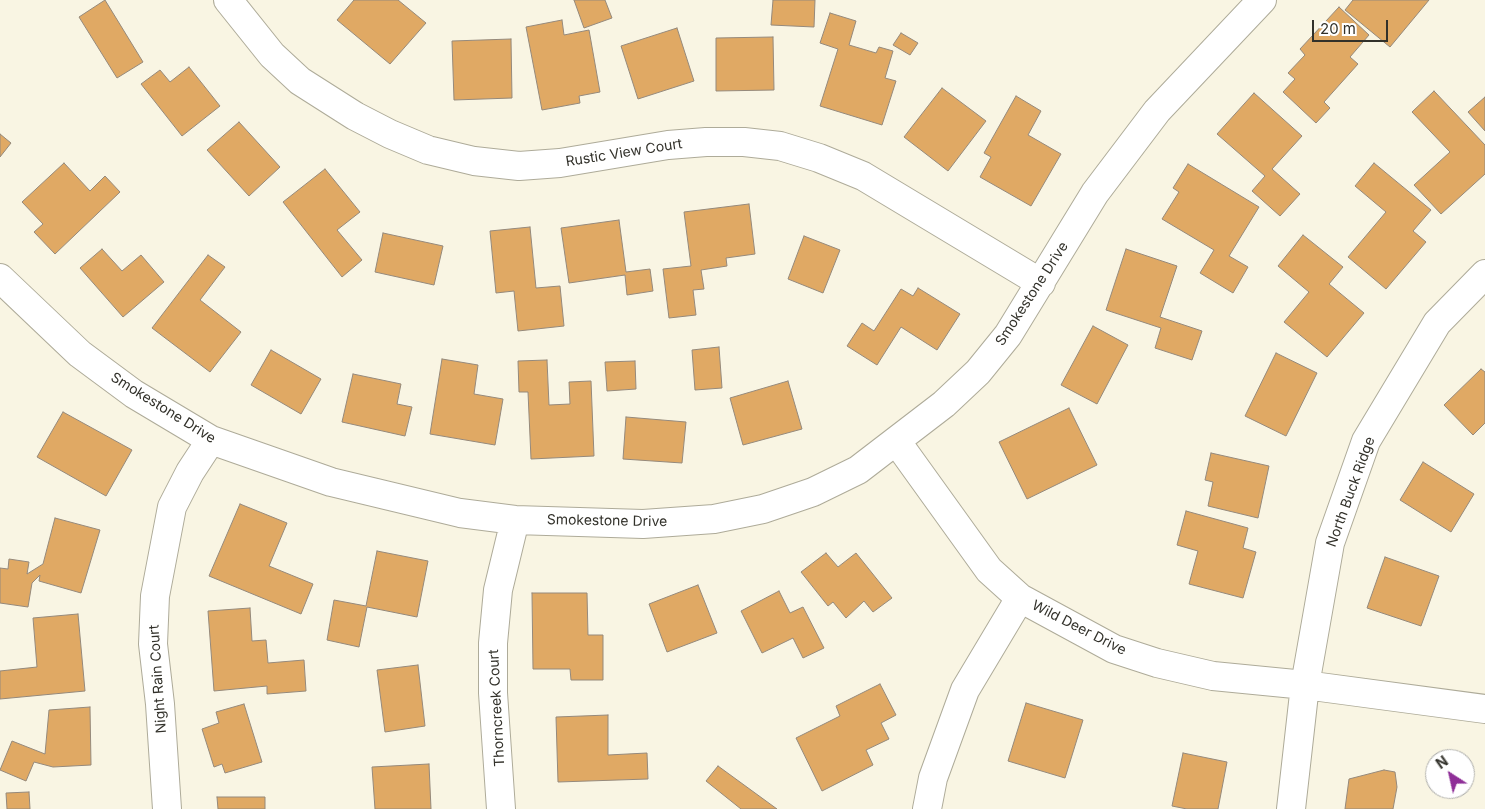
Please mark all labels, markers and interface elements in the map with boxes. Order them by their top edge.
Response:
scale bar [1315,10,1391,42]
text: 20 m [1320,19,1356,38]
street label: Rustic View Court [564,135,684,171]
street label: Smokestone Drive [992,239,1072,349]
street label: Smokestone Drive [107,369,219,447]
street label: North Buck Ridge [1323,435,1379,549]
street label: Smokestone Drive [547,512,667,530]
street label: Wild Deer Drive [1029,597,1129,659]
street label: Night Rain Court [146,624,170,734]
street label: Thorncreek Court [486,649,508,767]
north arrow [1425,749,1475,799]
text: N [1432,752,1451,772]

